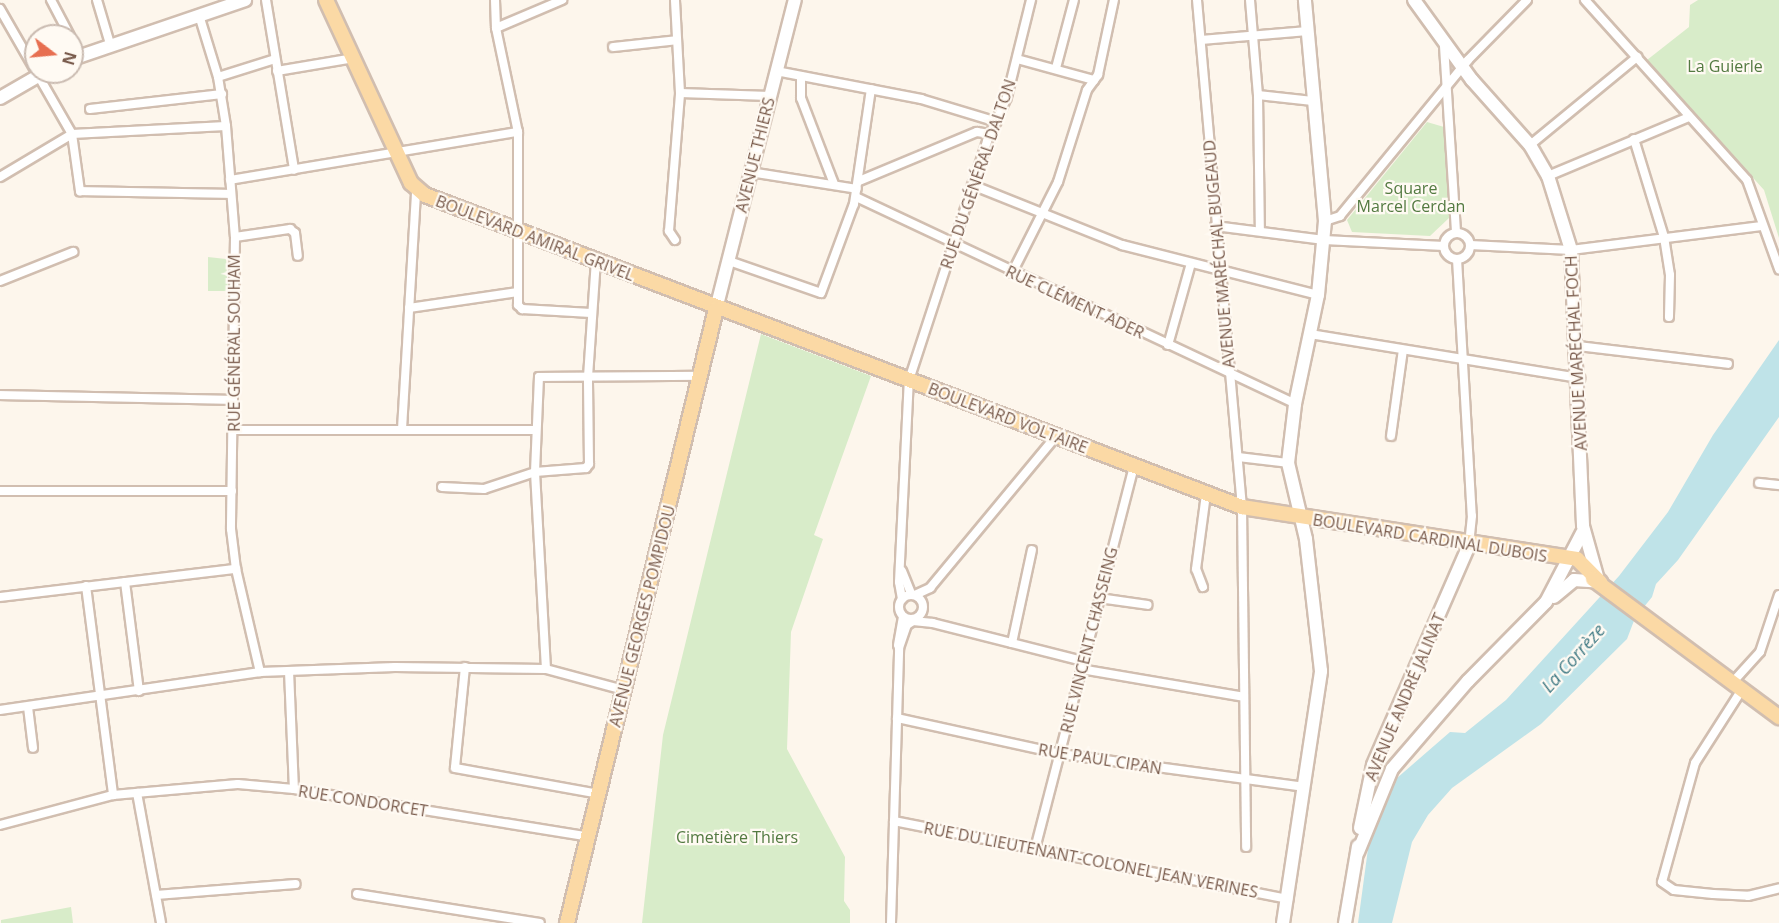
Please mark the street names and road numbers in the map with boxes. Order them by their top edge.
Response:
street label: RUE DU GÉNÉRAL DALTON [936,77,1020,271]
street label: AVENUE THIERS [731,95,779,215]
street label: AVENUE MARÉCHAL BUGEAUD [1199,139,1239,369]
street label: BOULEVARD AMIRAL GRIVEL [433,191,637,285]
street label: RUE GÉNÉRAL SOUHAM [224,254,244,432]
street label: AVENUE MARÉCHAL FOCH [1561,255,1591,451]
street label: RUE CLÉMENT ADER [1003,261,1147,343]
street label: BOULEVARD VOLTAIRE [925,379,1091,457]
street label: AVENUE GEORGES POMPIDOU [605,503,679,729]
street label: BOULEVARD CARDINAL DUBOIS [1311,510,1549,566]
street label: RUE VINCENT CHASSEING [1057,545,1121,735]
street label: AVENUE ANDRÉ JALINAT [1361,610,1449,784]
street label: RUE PAUL CIPAN [1037,740,1163,778]
street label: RUE CONDORCET [297,781,429,821]
street label: RUE DU LIEUTENANT-COLONEL JEAN VERINES [922,818,1260,902]

